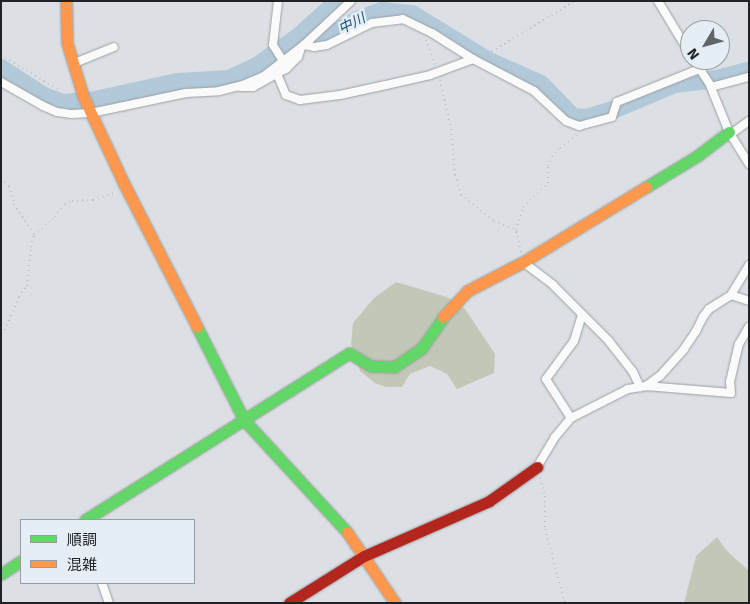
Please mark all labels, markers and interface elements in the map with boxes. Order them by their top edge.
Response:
water label: 中川 [336,10,368,38]
north arrow [680,20,730,70]
text: N [684,45,703,63]
legend [20,519,195,584]
text: 順調 [67,531,97,549]
text: 混雑 [67,556,97,574]

